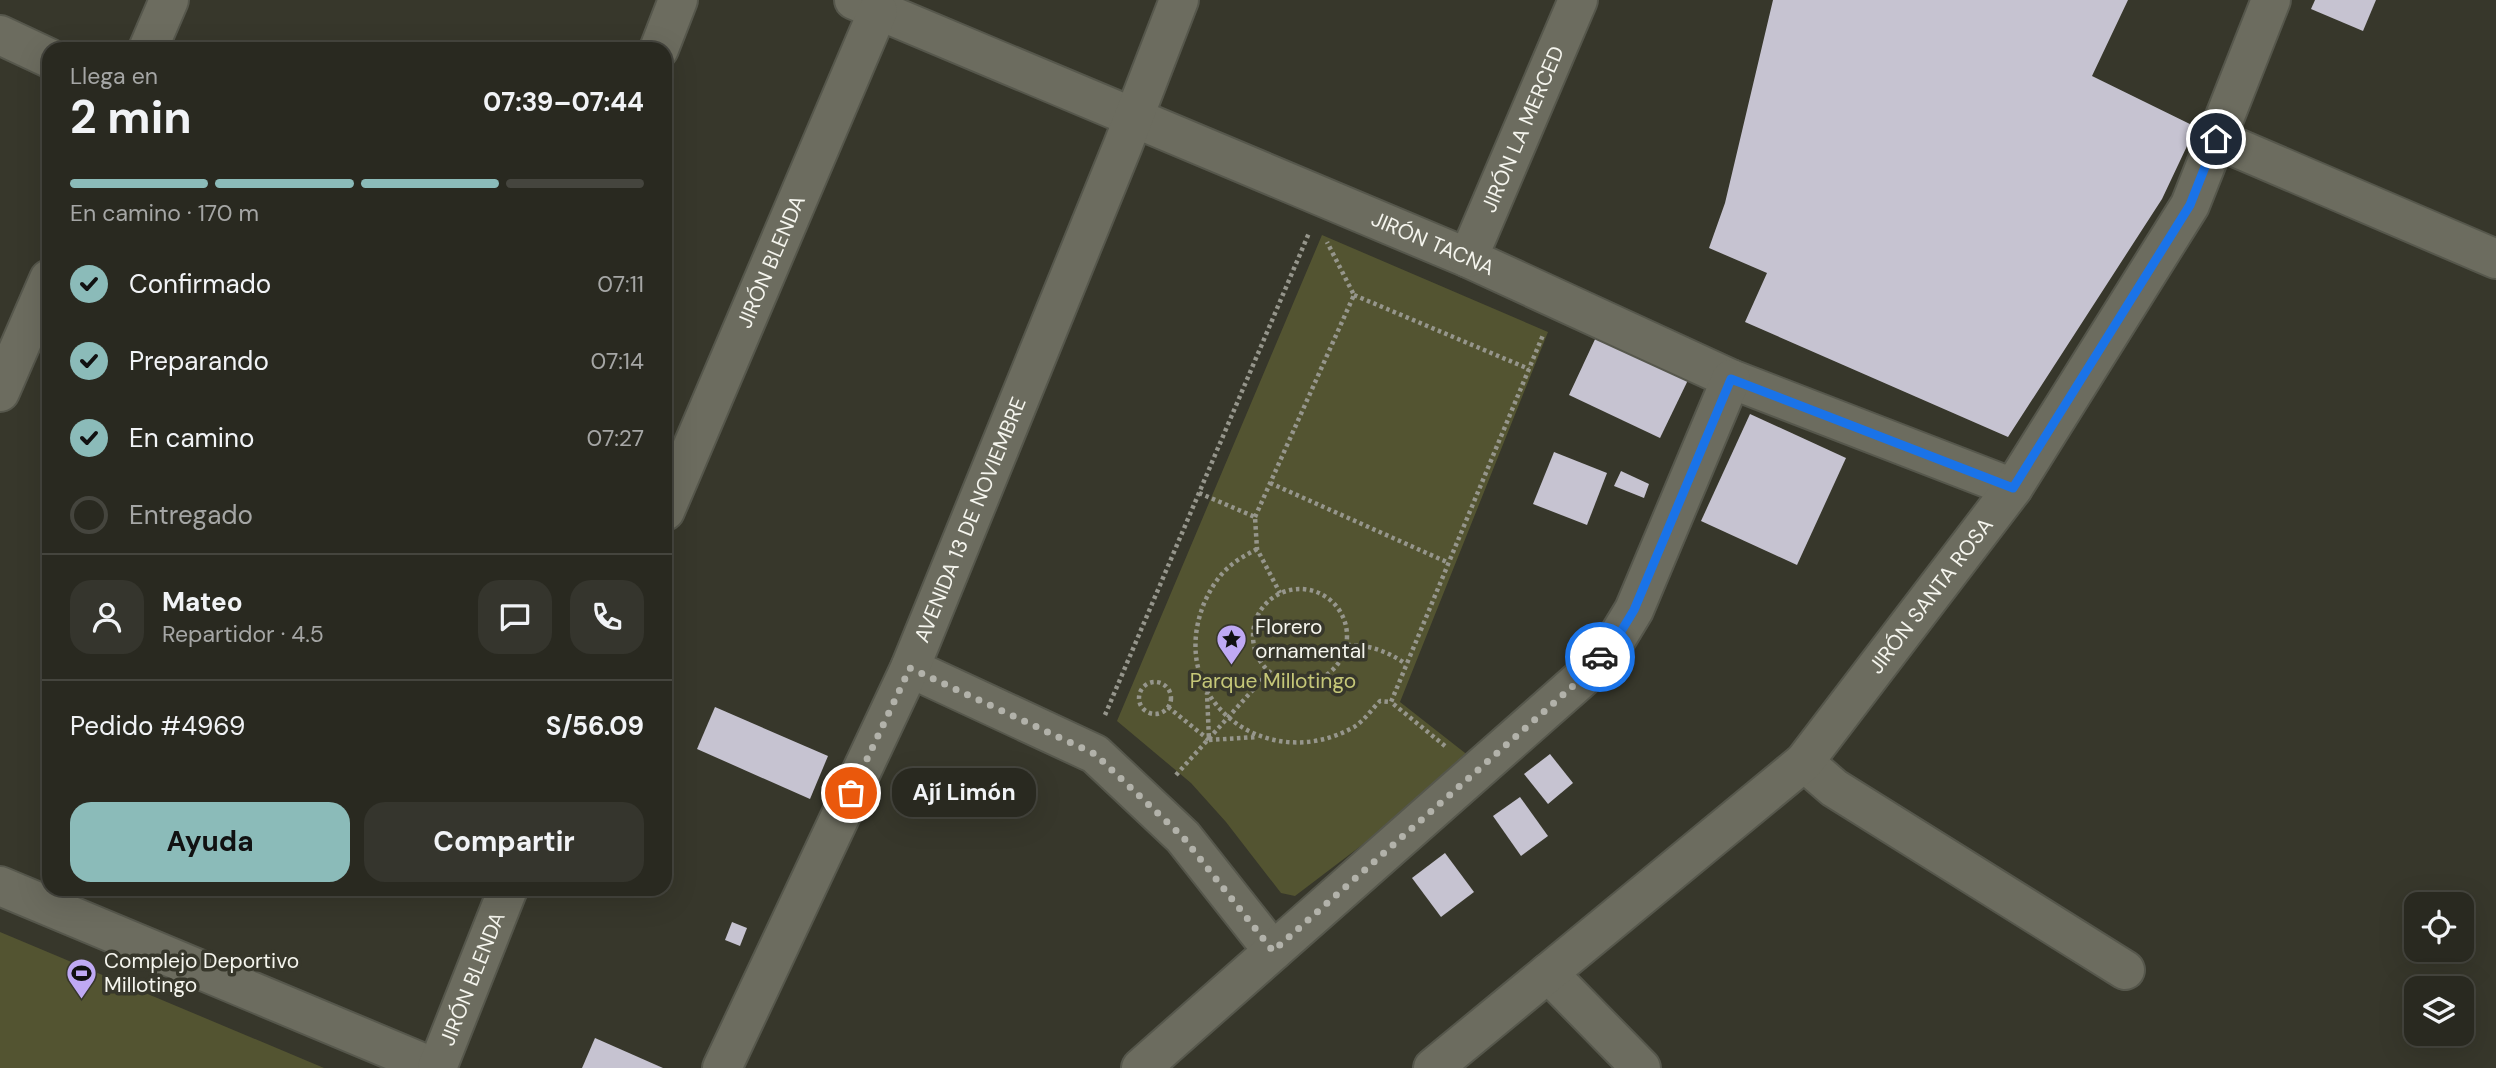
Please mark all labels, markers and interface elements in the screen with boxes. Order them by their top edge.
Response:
street label: JIRÓN LA MERCED [1475,42,1571,217]
text: Llega en [70,61,158,91]
text: 07:39–07:44 [483,85,644,119]
text: 2 min [70,87,192,147]
pin [2186,109,2246,169]
icon: home [2197,120,2235,158]
street label: JIRÓN BLENDA [731,191,812,332]
text: En camino · 170 m [70,198,259,228]
street label: JIRÓN TACNA [1367,205,1499,282]
icon: check [70,265,108,303]
text: Confirmado [129,267,271,301]
text: 07:11 [597,269,644,299]
icon: check [70,342,108,380]
text: Preparando [129,344,269,378]
text: 07:14 [591,346,644,376]
street label: AVENIDA 13 DE NOVIEMBRE [908,393,1033,647]
icon: check [70,419,108,457]
text: En camino [129,421,254,455]
text: 07:27 [587,423,644,453]
text: Entregado [129,498,253,532]
street label: JIRÓN SANTA ROSA [1862,512,1999,680]
button: person [70,580,144,654]
button: chat [478,580,552,654]
button: phone [570,580,644,654]
text: Mateo [162,585,243,619]
place label: Florero ornamental [1255,613,1366,665]
text: Repartidor · 4.5 [162,619,324,649]
place icon: Florero ornamental [1215,622,1249,666]
courier [1565,622,1635,692]
icon: car [1581,638,1619,676]
park label: Parque Millotingo [1190,667,1356,695]
text: Pedido #4969 [70,709,245,743]
text: S/56.09 [546,709,644,743]
pin [821,763,881,823]
callout: Ají Limón [893,768,1036,818]
icon: bag [832,774,870,812]
text: Ají Limón [912,777,1016,807]
button: Ayuda [70,802,350,882]
button: Compartir [364,802,644,882]
map controls [2404,892,2474,1046]
button: locate [2404,892,2474,962]
street label: JIRÓN BLENDA [433,908,512,1050]
place label: Complejo Deportivo Millotingo [104,947,299,999]
sports icon: Complejo Deportivo Millotingo [64,956,98,1000]
button: layers [2404,976,2474,1046]

